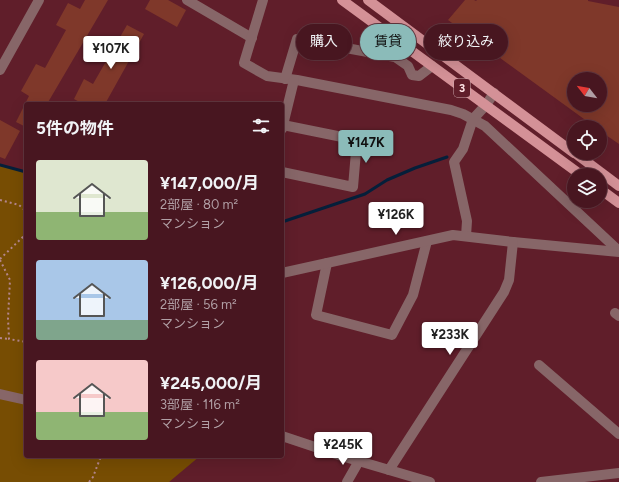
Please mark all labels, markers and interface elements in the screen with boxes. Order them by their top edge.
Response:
chip: 購入 [296,24,352,60]
chip: 賃貸 [360,24,416,60]
chip: 絞り込み [424,24,508,60]
pin: ¥107K [83,36,139,70]
text: ¥107K [92,41,130,56]
north arrow [567,72,607,112]
map controls [567,72,607,208]
road number: 3 [454,79,470,97]
icon: filters [250,115,272,137]
text: 5件の物件 [36,118,114,138]
button: locate [567,120,607,160]
pin: ¥147K [338,130,394,164]
text: ¥147K [347,135,385,150]
button: layers [567,168,607,208]
text: ¥147,000/月 [160,173,259,193]
icon: home [68,176,116,224]
text: 2部屋 · 80 m² [160,197,238,212]
pin: ¥126K [368,202,424,236]
text: ¥126K [378,207,414,222]
text: マンション [160,216,225,231]
text: ¥126,000/月 [160,273,259,293]
icon: home [68,276,116,324]
text: 2部屋 · 56 m² [160,297,237,312]
text: マンション [160,316,225,331]
pin: ¥233K [422,322,478,356]
text: ¥233K [431,327,469,342]
text: ¥245,000/月 [160,373,262,393]
icon: home [68,376,116,424]
text: 3部屋 · 116 m² [160,397,240,412]
text: マンション [160,416,225,431]
pin: ¥245K [315,432,371,466]
text: ¥245K [323,437,363,452]

